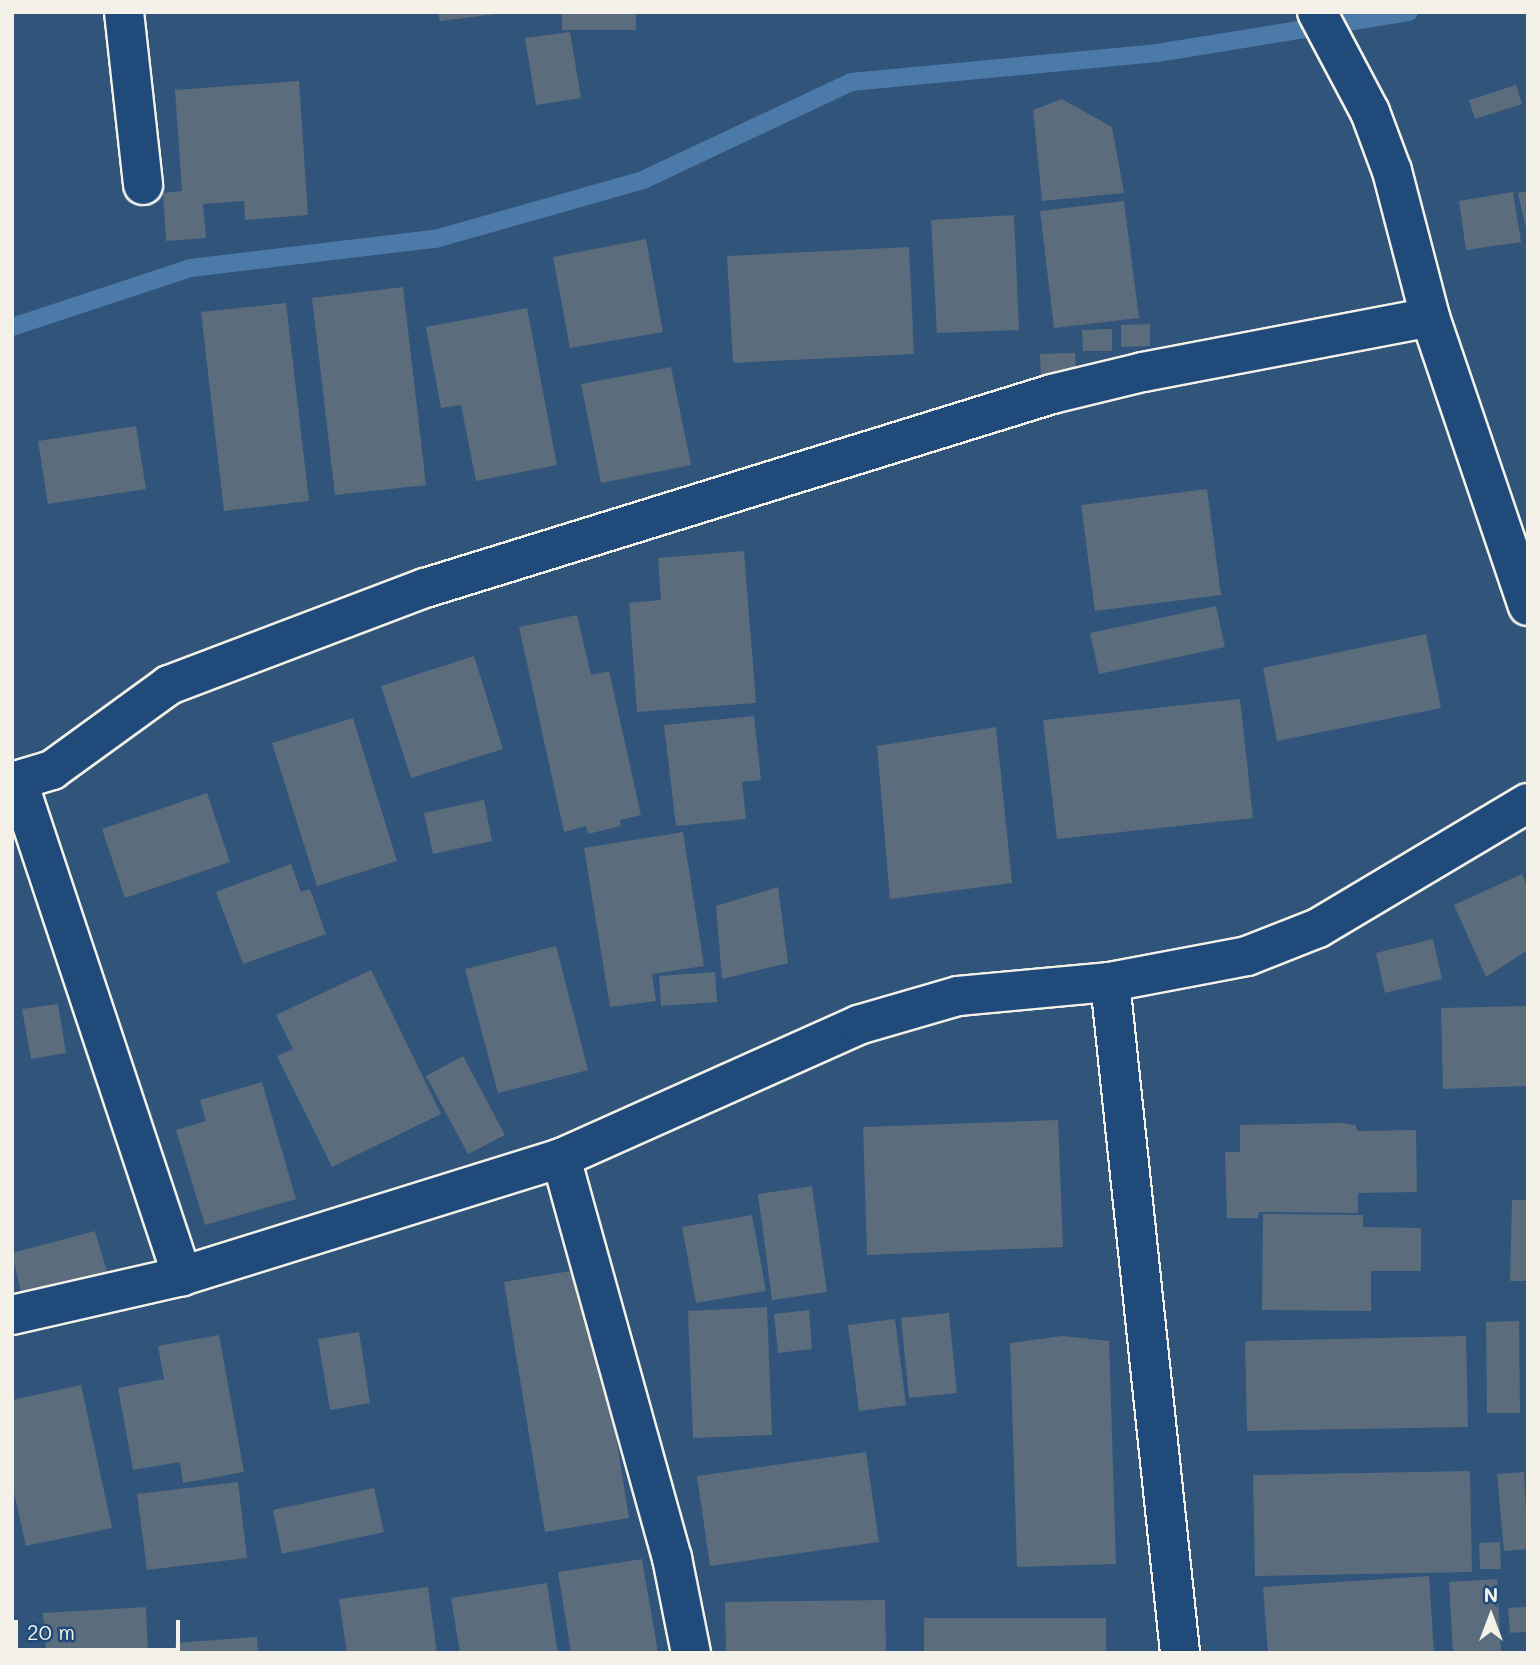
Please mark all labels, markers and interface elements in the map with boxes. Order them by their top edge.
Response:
north arrow [1456,1581,1526,1651]
text: N [1484,1582,1498,1607]
scale bar [18,1606,184,1650]
text: 20 m [27,1618,75,1645]

